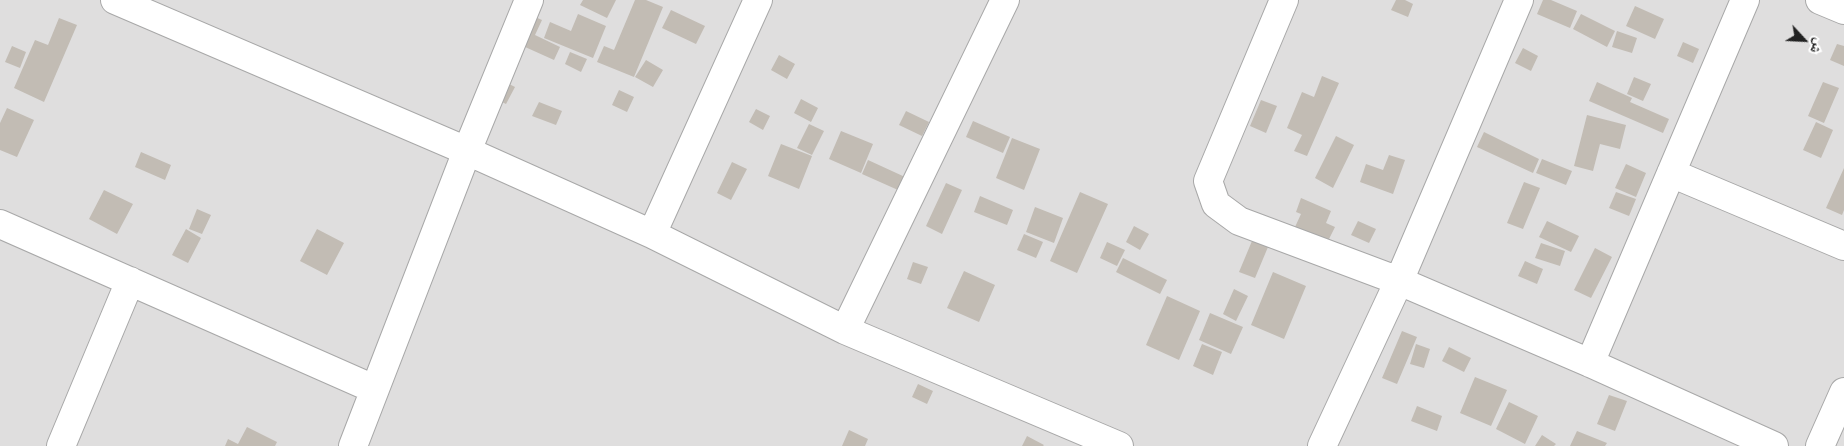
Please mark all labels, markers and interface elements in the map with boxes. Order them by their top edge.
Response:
north arrow [1779,15,1829,65]
text: ش [1806,36,1829,57]

